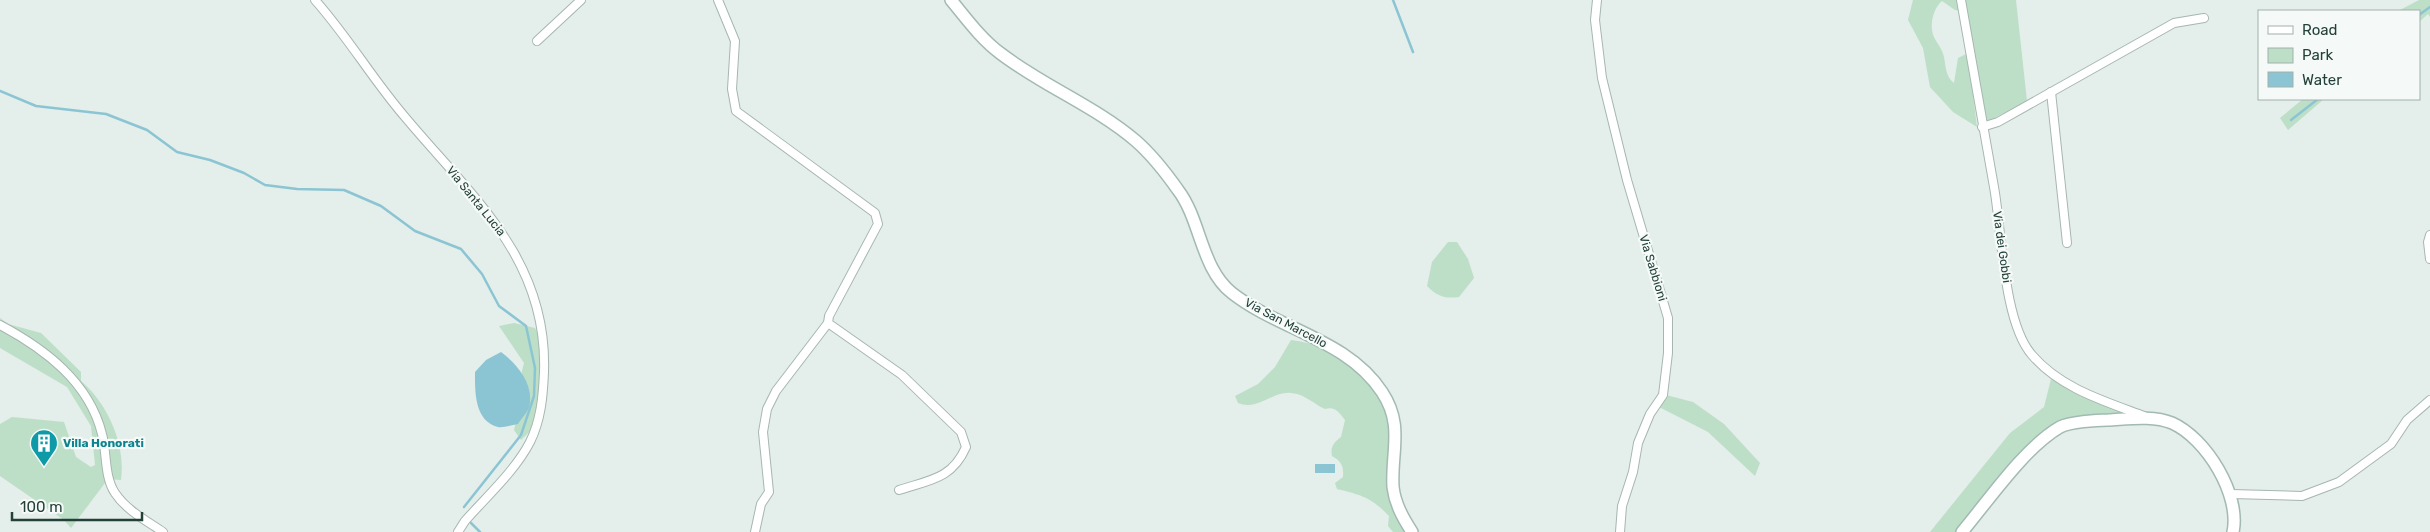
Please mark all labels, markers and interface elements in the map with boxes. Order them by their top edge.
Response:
legend [2258,10,2420,100]
text: Road [2302,21,2338,39]
text: Park [2302,46,2333,64]
text: Water [2302,71,2342,89]
street label: Via Santa Lucia [444,163,508,239]
street label: Via dei Gobbi [1990,210,2014,284]
street label: Via Sabbioni [1636,233,1670,303]
street label: Via San Marcello [1242,295,1330,351]
building icon: Villa Honorati [29,428,59,467]
place label: Villa Honorati [63,436,144,450]
scale bar [12,490,142,522]
text: 100 m [20,498,62,516]

